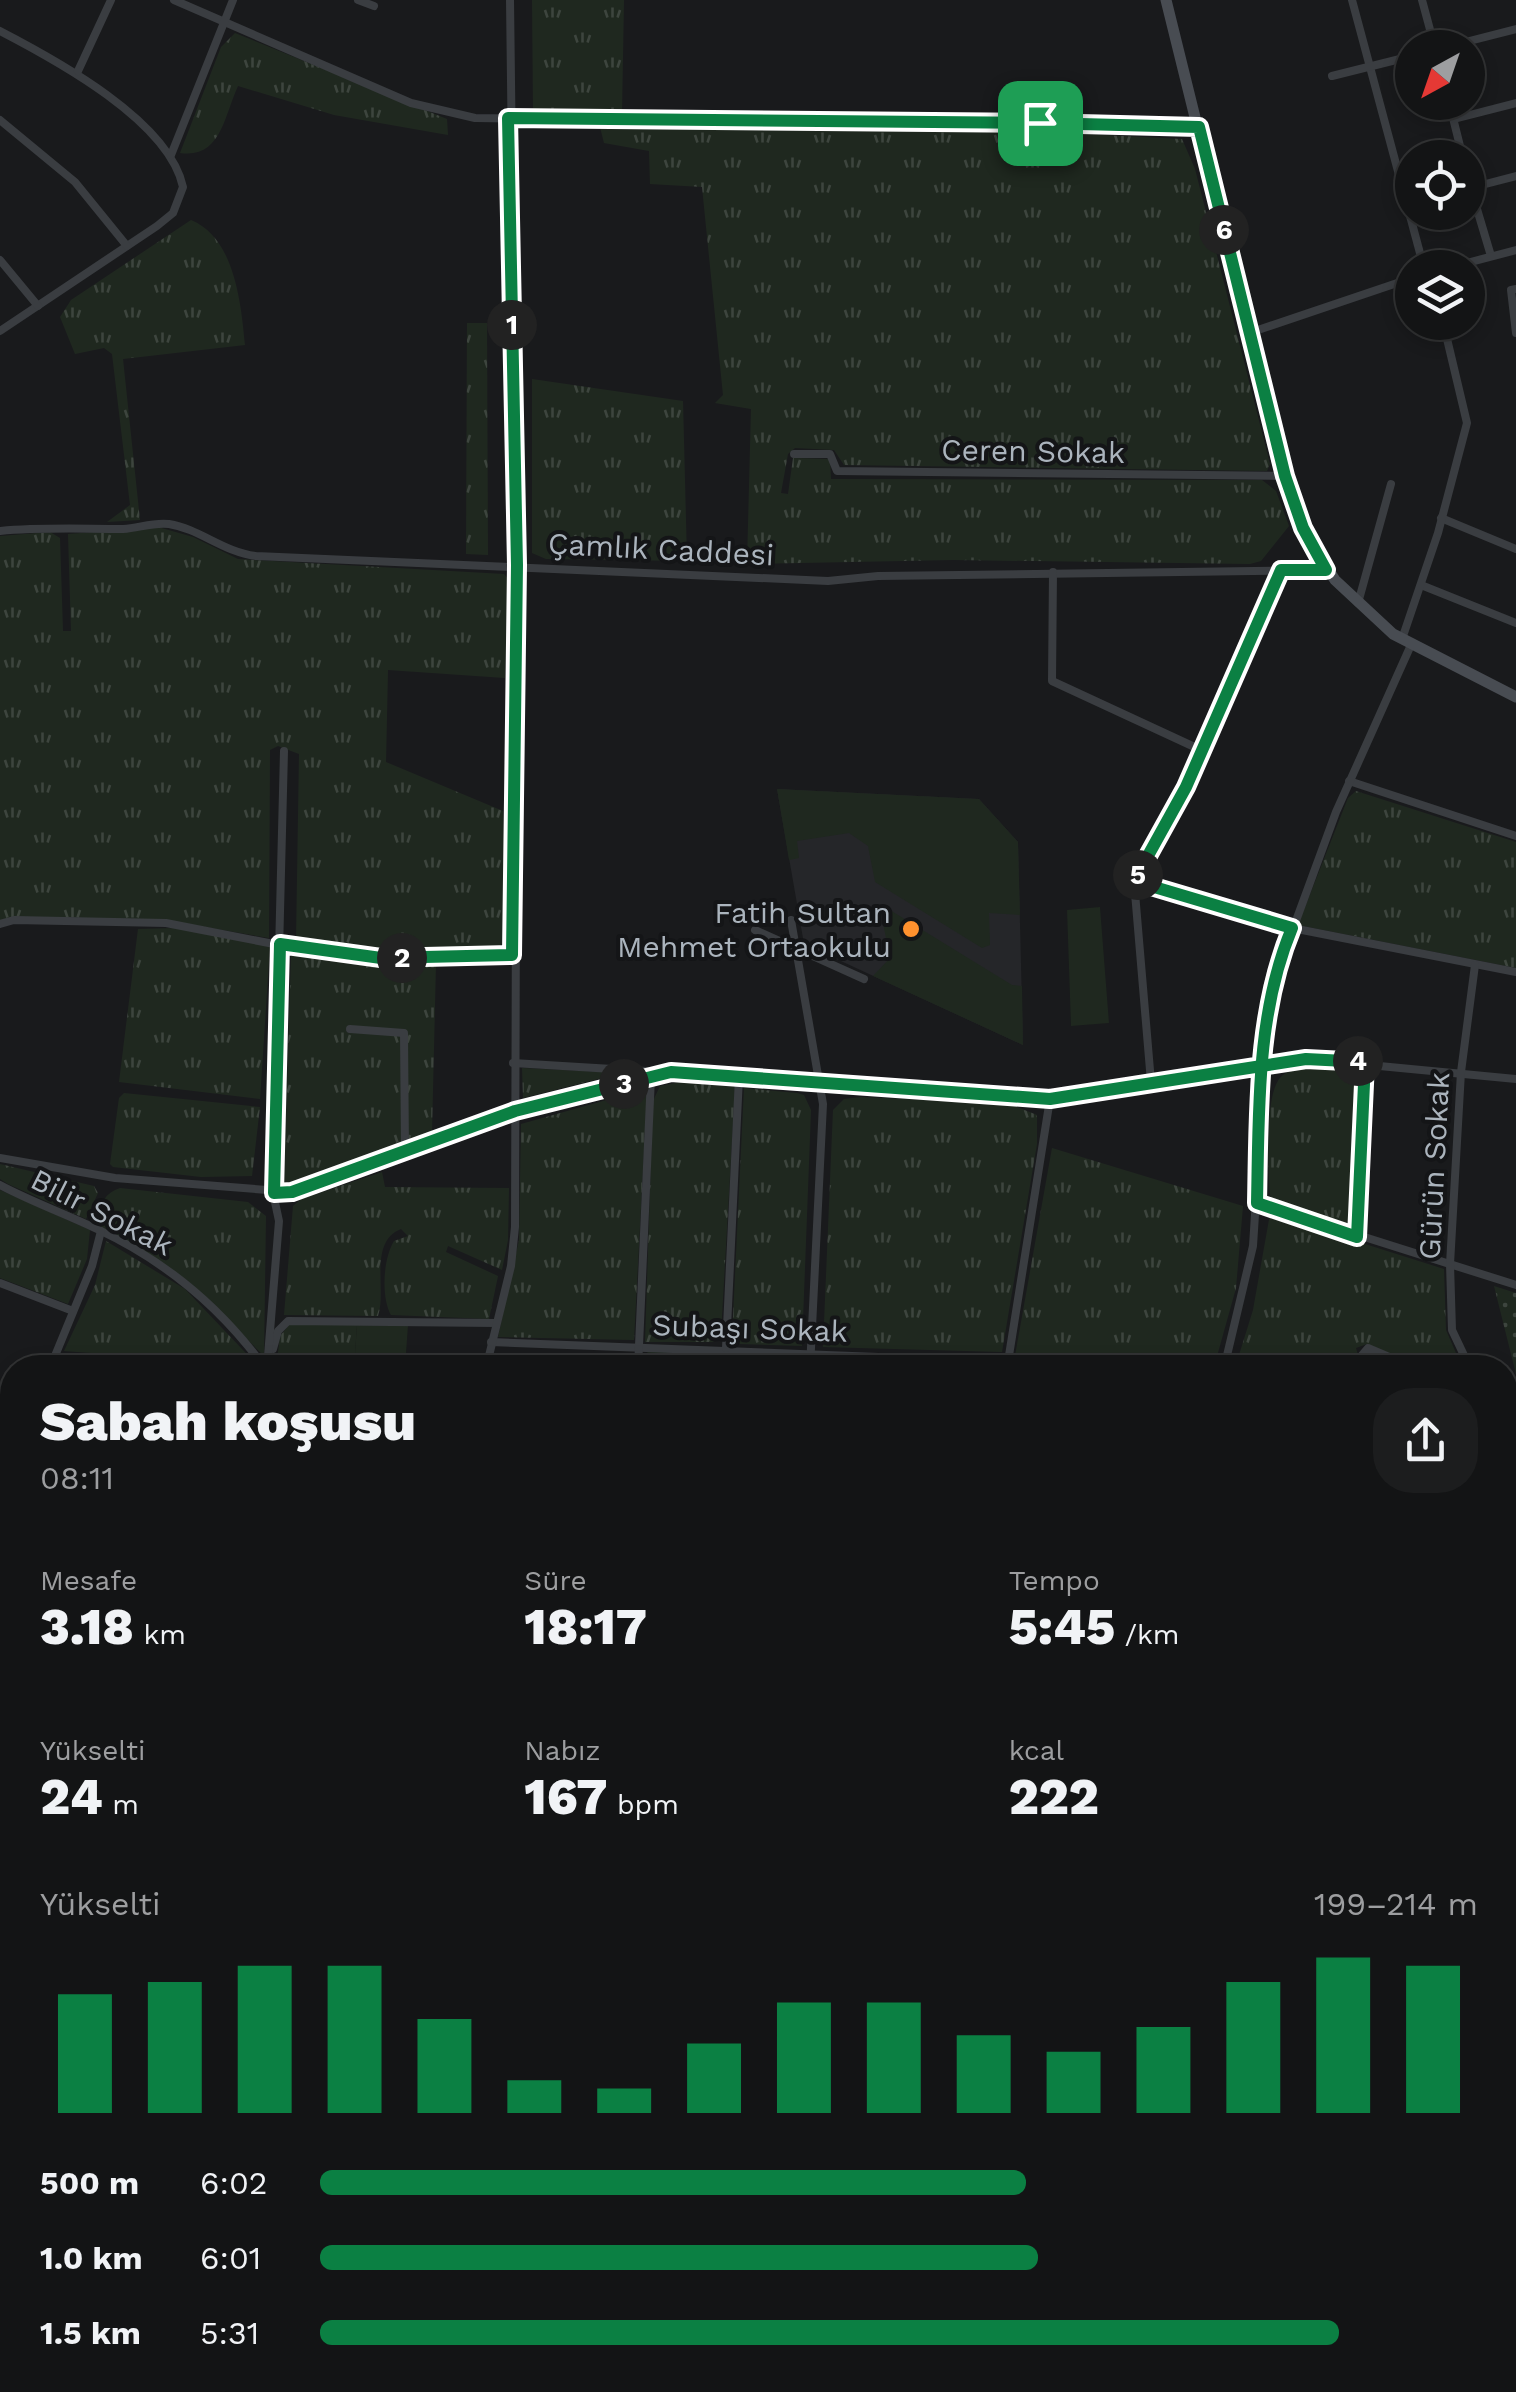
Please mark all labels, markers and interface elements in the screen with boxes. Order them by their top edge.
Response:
north arrow [1395,30,1485,120]
map controls [1395,30,1485,340]
pin [998,81,1083,166]
icon: arrive [1013,96,1068,151]
button: locate [1395,140,1485,230]
pin: 6 [1199,205,1249,255]
text: 6 [1215,213,1233,246]
button: layers [1395,250,1485,340]
pin: 1 [487,300,537,350]
text: 1 [506,308,518,341]
street label: Ceren Sokak [941,432,1125,470]
street label: Çamlık Caddesi [547,526,775,572]
pin: 5 [1113,850,1163,900]
text: 5 [1130,858,1146,891]
place label: Fatih Sultan Mehmet Ortaokulu [617,895,891,964]
marker: Fatih Sultan Mehmet Ortaokulu [900,918,922,940]
pin: 2 [377,933,427,983]
text: 2 [394,941,410,974]
pin: 4 [1333,1036,1383,1086]
text: 4 [1349,1044,1367,1077]
pin: 3 [599,1059,649,1109]
text: 3 [616,1067,632,1100]
street label: Gürün Sokak [1412,1071,1456,1261]
street label: Bilir Sokak [25,1161,179,1263]
street label: Subaşı Sokak [652,1307,848,1349]
button: share [1373,1388,1478,1493]
text: Sabah koşusu [40,1389,416,1453]
text: 08:11 [40,1459,114,1497]
text: Mesafe [40,1564,137,1597]
text: Süre [524,1564,587,1597]
text: Tempo [1009,1564,1100,1597]
text: 3.18 [40,1597,134,1656]
text: 18:17 [524,1597,647,1656]
text: 5:45 [1009,1597,1115,1656]
text: km [134,1618,186,1651]
text: /km [1115,1618,1179,1651]
text: Yükselti [40,1734,145,1767]
text: Nabız [524,1734,601,1767]
text: kcal [1009,1734,1064,1767]
text: 24 [40,1767,103,1826]
text: 167 [524,1767,608,1826]
text: 222 [1009,1767,1099,1826]
text: m [103,1788,139,1821]
text: bpm [608,1788,679,1821]
text: Yükselti [40,1885,161,1923]
text: 199–214 m [1314,1885,1478,1923]
text: 500 m [40,2164,139,2202]
text: 6:02 [200,2164,268,2202]
text: 1.0 km [40,2239,143,2277]
text: 6:01 [200,2239,261,2277]
text: 1.5 km [40,2314,141,2352]
text: 5:31 [200,2314,259,2352]

